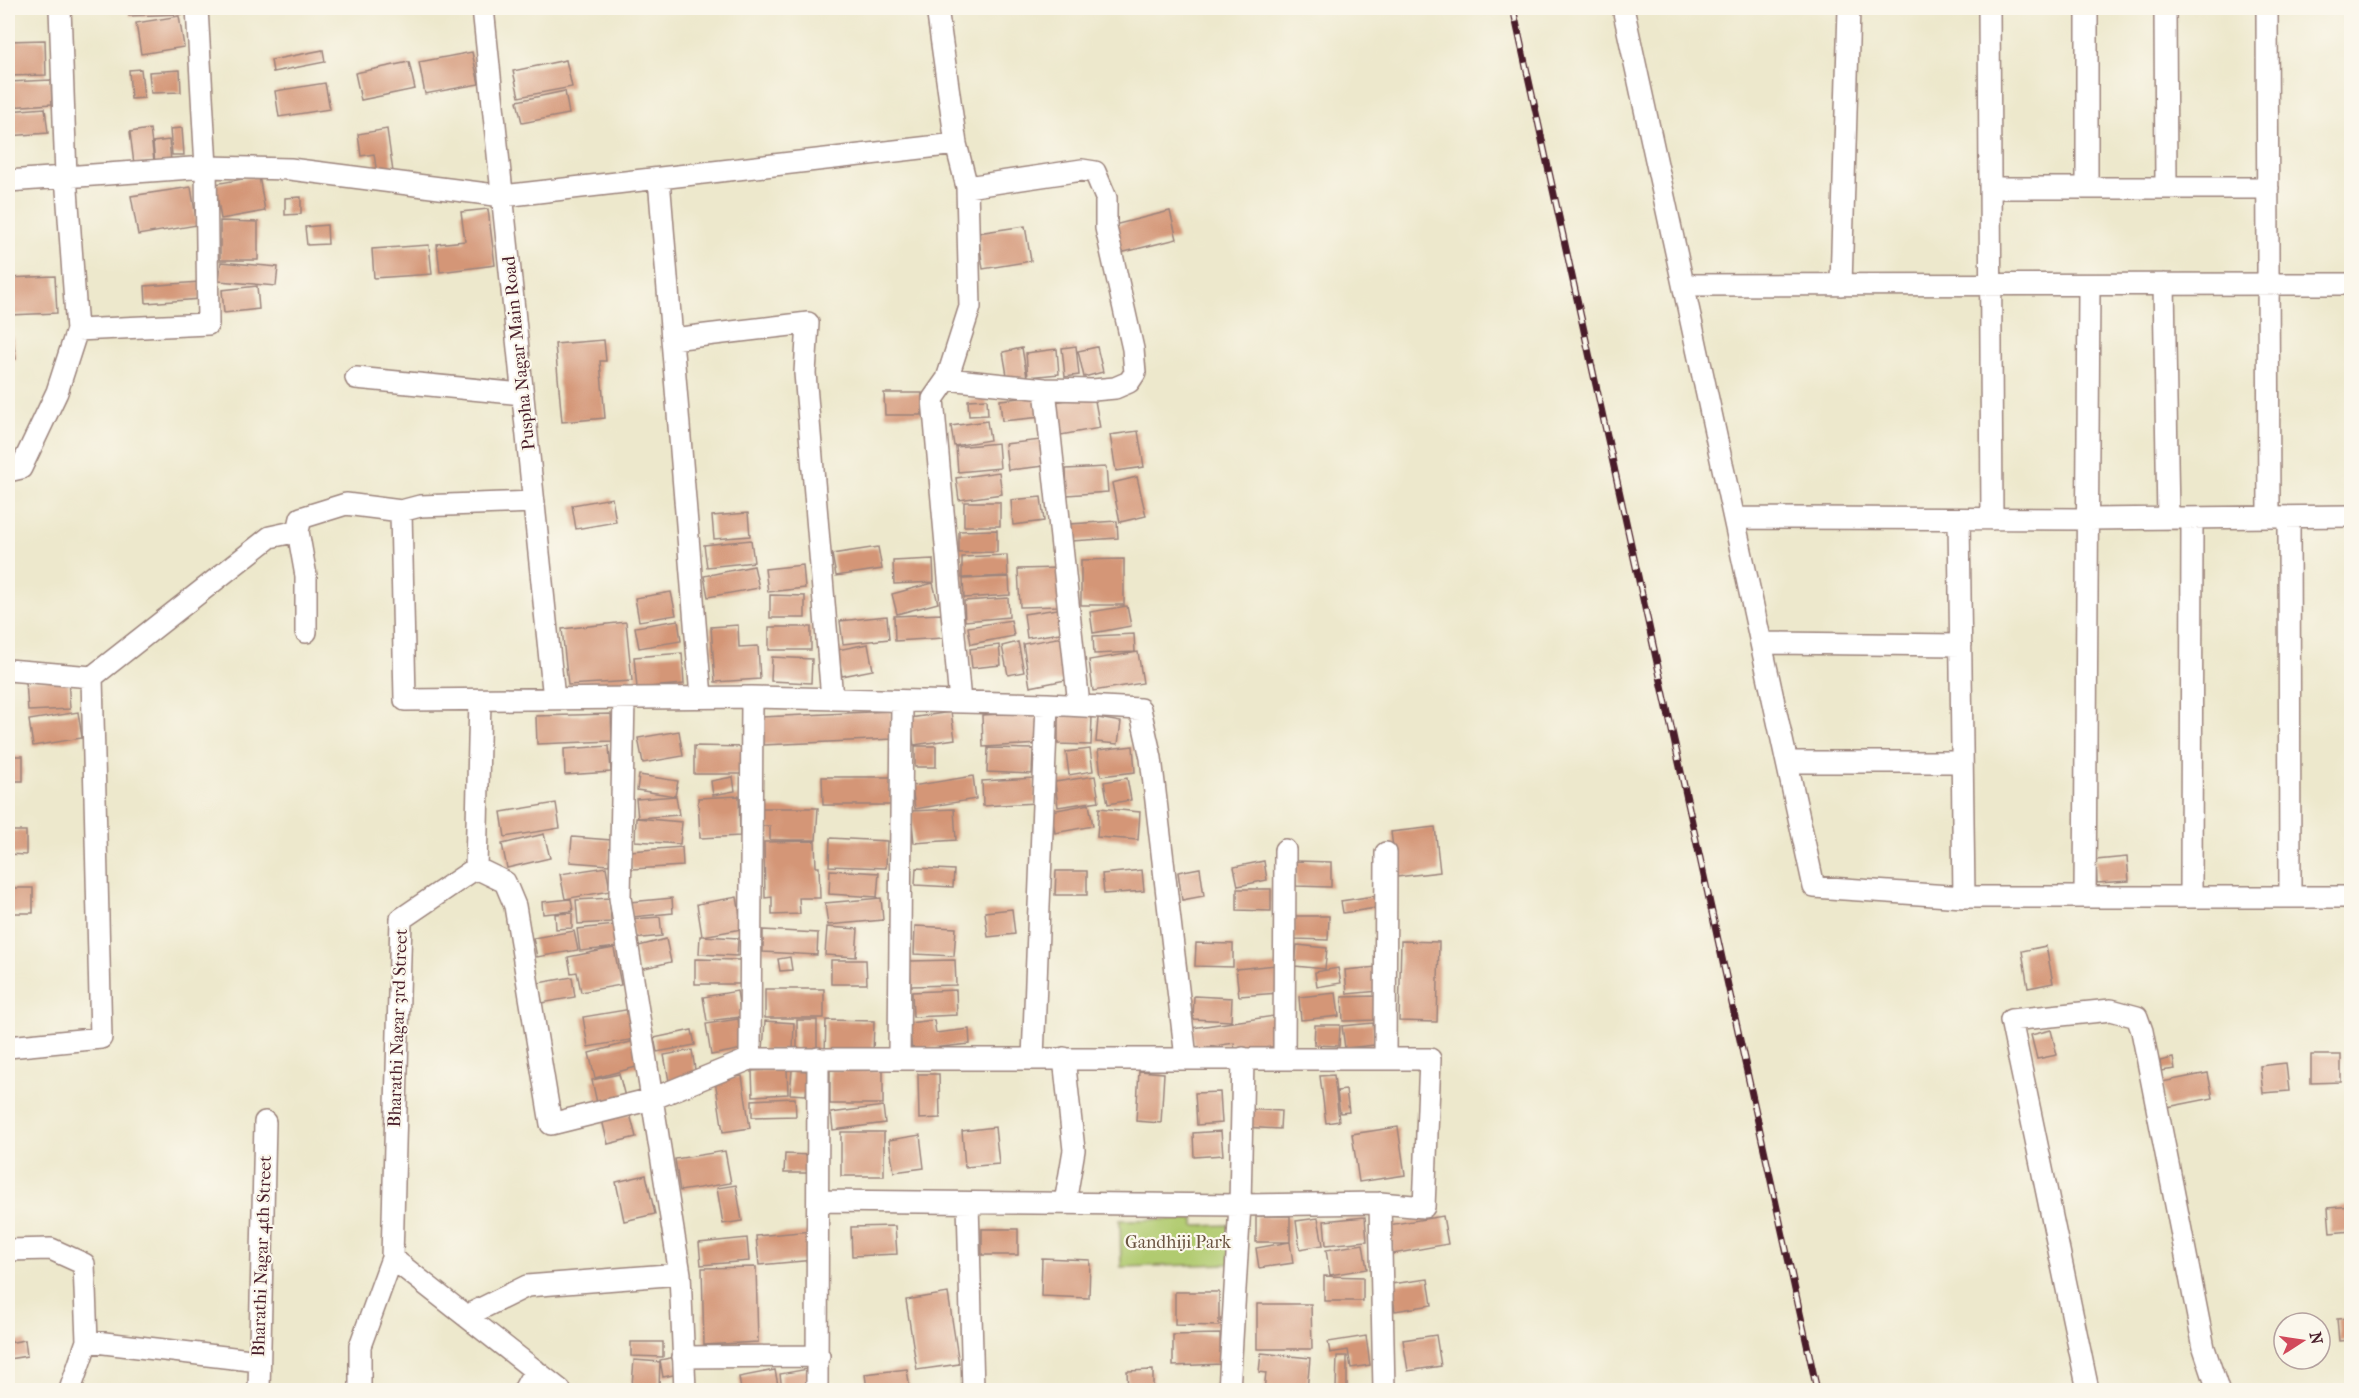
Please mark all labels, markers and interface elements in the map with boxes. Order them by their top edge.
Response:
street label: Puspha Nagar Main Road [498,255,540,451]
street label: Bharathi Nagar 3rd Street [384,928,412,1128]
street label: Bharathi Nagar 4th Street [248,1154,276,1357]
park label: Gandhiji Park [1125,1232,1232,1253]
north arrow [2272,1311,2332,1371]
text: N [2306,1330,2327,1347]

